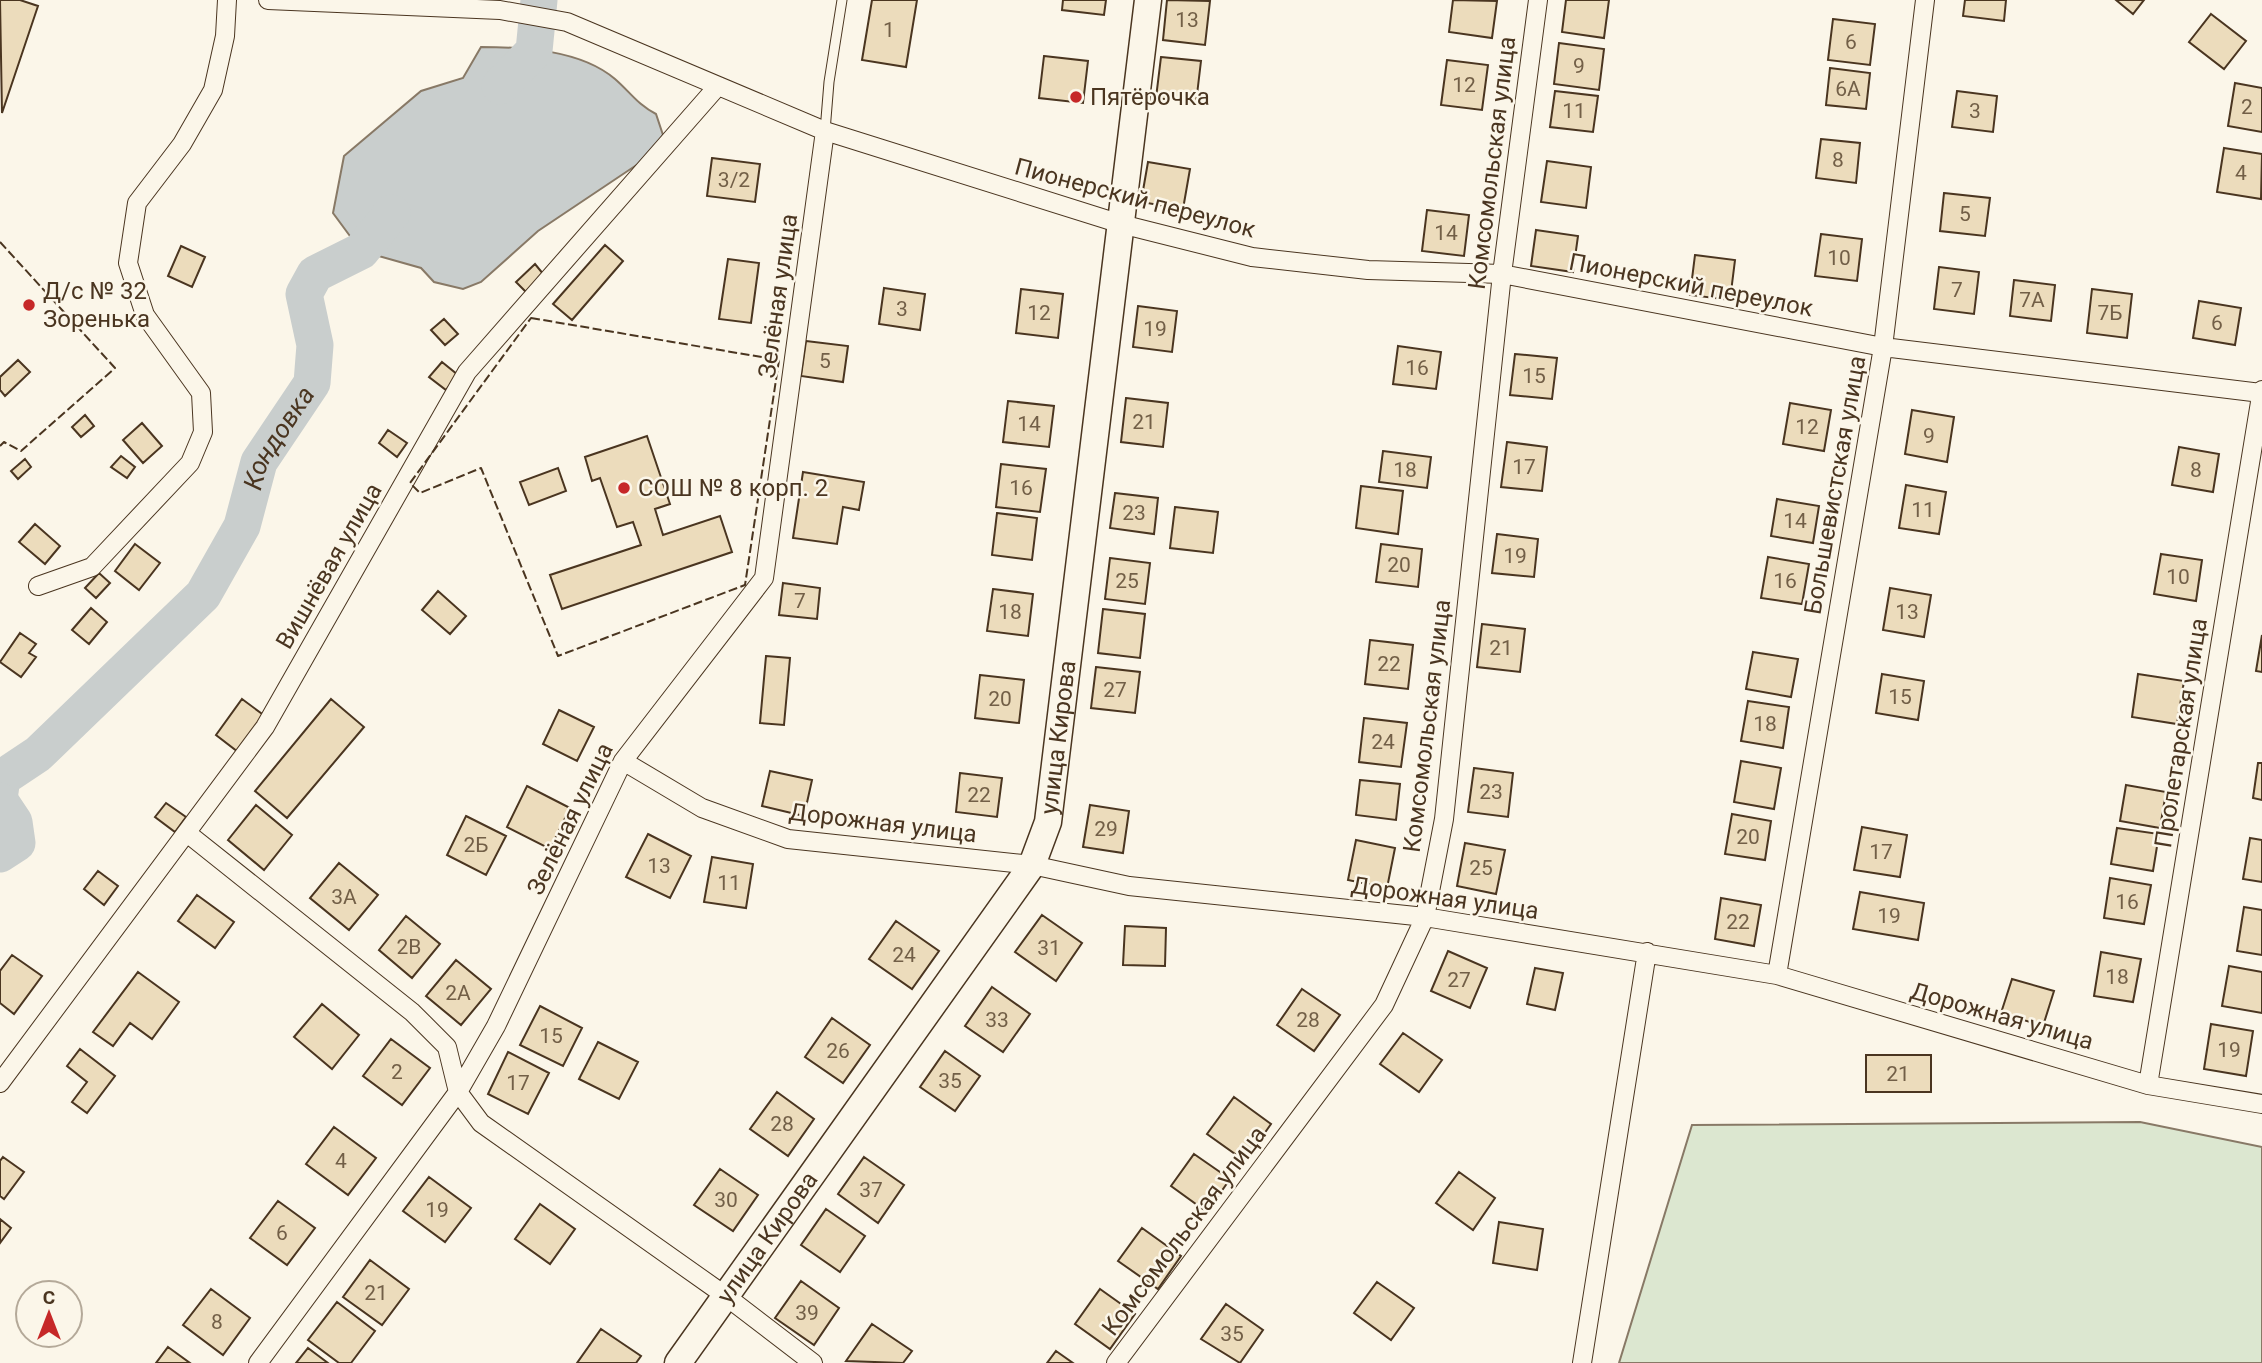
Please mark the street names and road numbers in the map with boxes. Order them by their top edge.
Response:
street label: Комсомольская улица [1463,35,1521,291]
street label: Пионерский переулок [1012,152,1258,244]
street label: Зелёная улица [753,212,803,380]
street label: Пионерский переулок [1567,248,1815,322]
street label: Большевистская улица [1798,354,1872,616]
street label: Вишнёвая улица [270,478,388,654]
street label: Комсомольская улица [1398,598,1456,854]
street label: Пролетарская улица [2149,616,2213,850]
street label: улица Кирова [1035,659,1082,816]
street label: Зелёная улица [521,738,619,900]
street label: Дорожная улица [788,798,978,848]
street label: Дорожная улица [1349,871,1541,925]
street label: Дорожная улица [1907,977,2097,1055]
street label: Комсомольская улица [1096,1121,1272,1341]
street label: улица Кирова [711,1166,823,1309]

